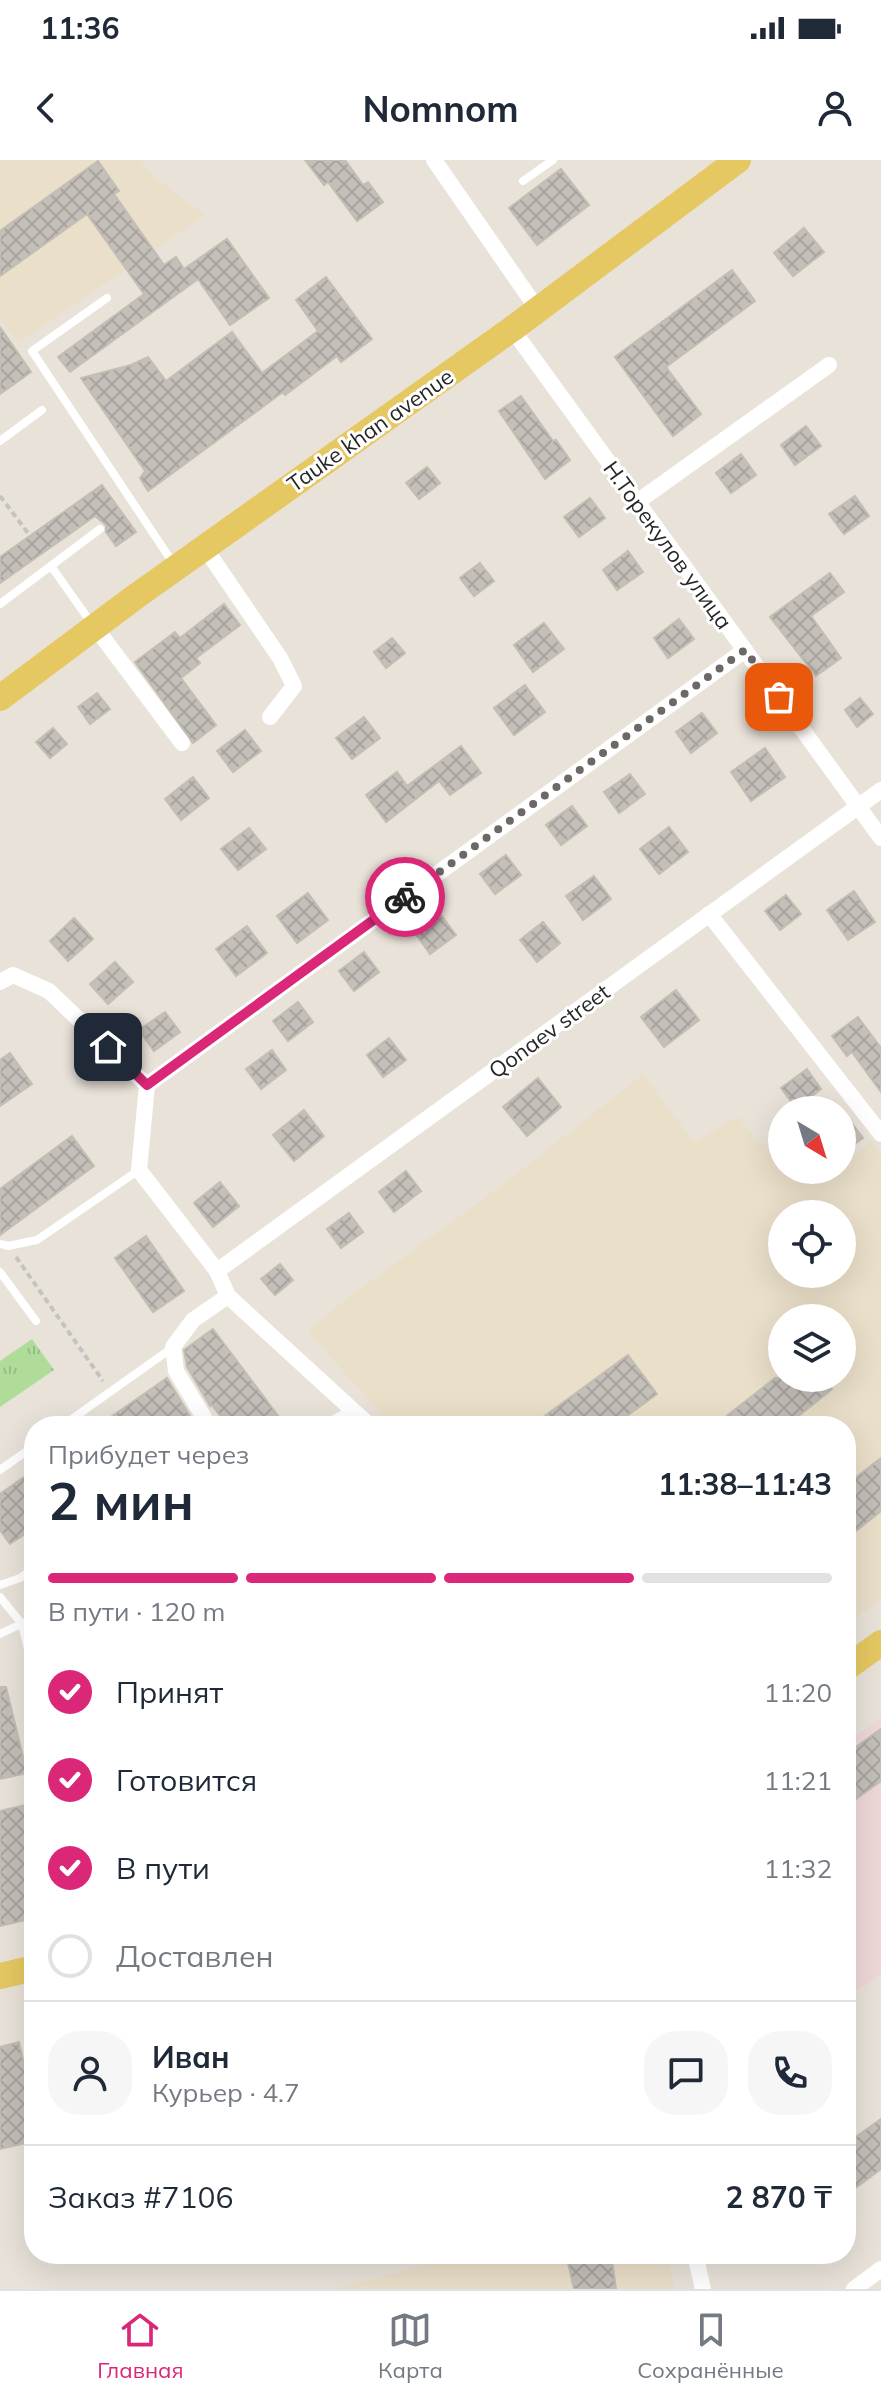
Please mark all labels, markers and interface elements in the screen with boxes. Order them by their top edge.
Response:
text: 11:36 [40,9,119,47]
icon: back [24,86,68,130]
text: Nomnom [362,86,519,131]
icon: person [813,86,857,130]
street label: Tauke khan avenue [282,362,458,498]
street label: Н.Торекулов улица [597,455,739,635]
pin [745,663,813,731]
icon: bag [757,675,801,719]
courier [365,857,445,937]
icon: bike [383,875,427,919]
street label: Qonaev street [483,978,615,1084]
pin [74,1013,142,1081]
icon: home [86,1025,130,1069]
north arrow [768,1096,856,1184]
map controls [768,1096,856,1392]
button: locate [768,1200,856,1288]
button: layers [768,1304,856,1392]
text: Прибудет через [48,1438,249,1471]
text: 11:38–11:43 [658,1465,832,1503]
text: 2 мин [48,1468,194,1533]
text: В пути · 120 m [48,1595,225,1628]
icon: check [48,1670,92,1714]
text: Принят [116,1673,223,1711]
text: 11:20 [764,1676,832,1709]
icon: check [48,1758,92,1802]
text: Готовится [116,1761,257,1799]
text: 11:21 [764,1764,832,1797]
icon: check [48,1846,92,1890]
text: В пути [116,1849,210,1887]
text: 11:32 [764,1852,832,1885]
text: Доставлен [116,1937,274,1975]
button: person [48,2031,132,2115]
button: chat [644,2031,728,2115]
button: phone [748,2031,832,2115]
text: Иван [152,2038,230,2076]
text: Курьер · 4.7 [152,2076,300,2109]
text: Заказ #7106 [48,2178,233,2216]
text: 2 870 ₸ [726,2178,832,2216]
tab: Главная [97,2308,184,2384]
tab: Карта [378,2308,443,2384]
tab: Сохранённые [637,2308,784,2384]

